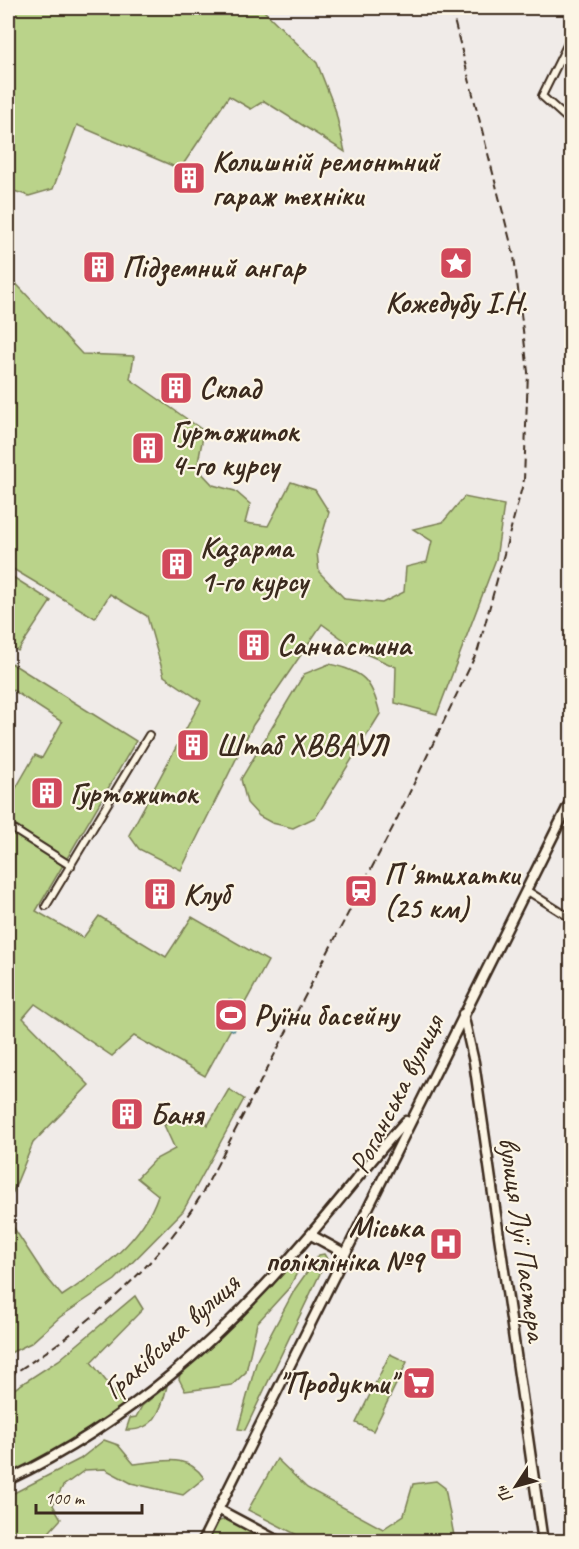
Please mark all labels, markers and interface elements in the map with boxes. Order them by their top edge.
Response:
place label: Колишній ремонтний гараж техніки [212,142,441,214]
building icon: Колишній ремонтний гараж техніки [171,160,207,196]
place icon: Кожедубу І.Н. [438,245,474,281]
place label: Підземний ангар [122,248,308,287]
building icon: Підземний ангар [81,249,117,285]
place label: Кожедубу І.Н. [385,283,528,321]
place label: Склад [199,369,264,407]
building icon: Склад [158,370,194,406]
place label: Гуртожиток 4-го курсу [171,412,300,485]
building icon: Гуртожиток 4-го курсу [130,430,166,466]
place label: Казарма 1-го курсу [200,528,310,601]
building icon: Казарма 1-го курсу [159,546,195,582]
place label: Санчастина [277,626,413,664]
building icon: Санчастина [236,627,272,663]
place label: Штаб ХВВАУЛ [216,726,390,764]
building icon: Штаб ХВВАУЛ [175,727,211,763]
place label: Гуртожиток [70,774,199,812]
building icon: Гуртожиток [29,775,65,811]
place label: Пʼятихатки (25 км) [384,855,521,927]
station icon: Пʼятихатки (25 км) [343,873,379,909]
place label: Клуб [183,875,234,913]
building icon: Клуб [142,876,178,912]
place label: Руїни басейну [254,996,401,1034]
sports icon: Руїни басейну [213,997,249,1033]
street label: Роганська вулиця [340,1006,453,1180]
place label: Баня [150,1095,205,1133]
building icon: Баня [109,1096,145,1132]
street label: вулиця Луї Пастера [490,1135,557,1346]
place label: Міська поліклініка №9 [265,1208,427,1280]
hospital icon: Міська поліклініка №9 [428,1226,464,1262]
street label: Граківська вулиця [95,1264,248,1408]
place label: "Продукти" [278,1364,403,1403]
supermarket icon: "Продукти" [401,1365,437,1401]
north arrow [486,1456,546,1516]
scale bar [36,1477,142,1515]
text: Пн [491,1481,518,1507]
text: 100 m [45,1487,86,1509]

